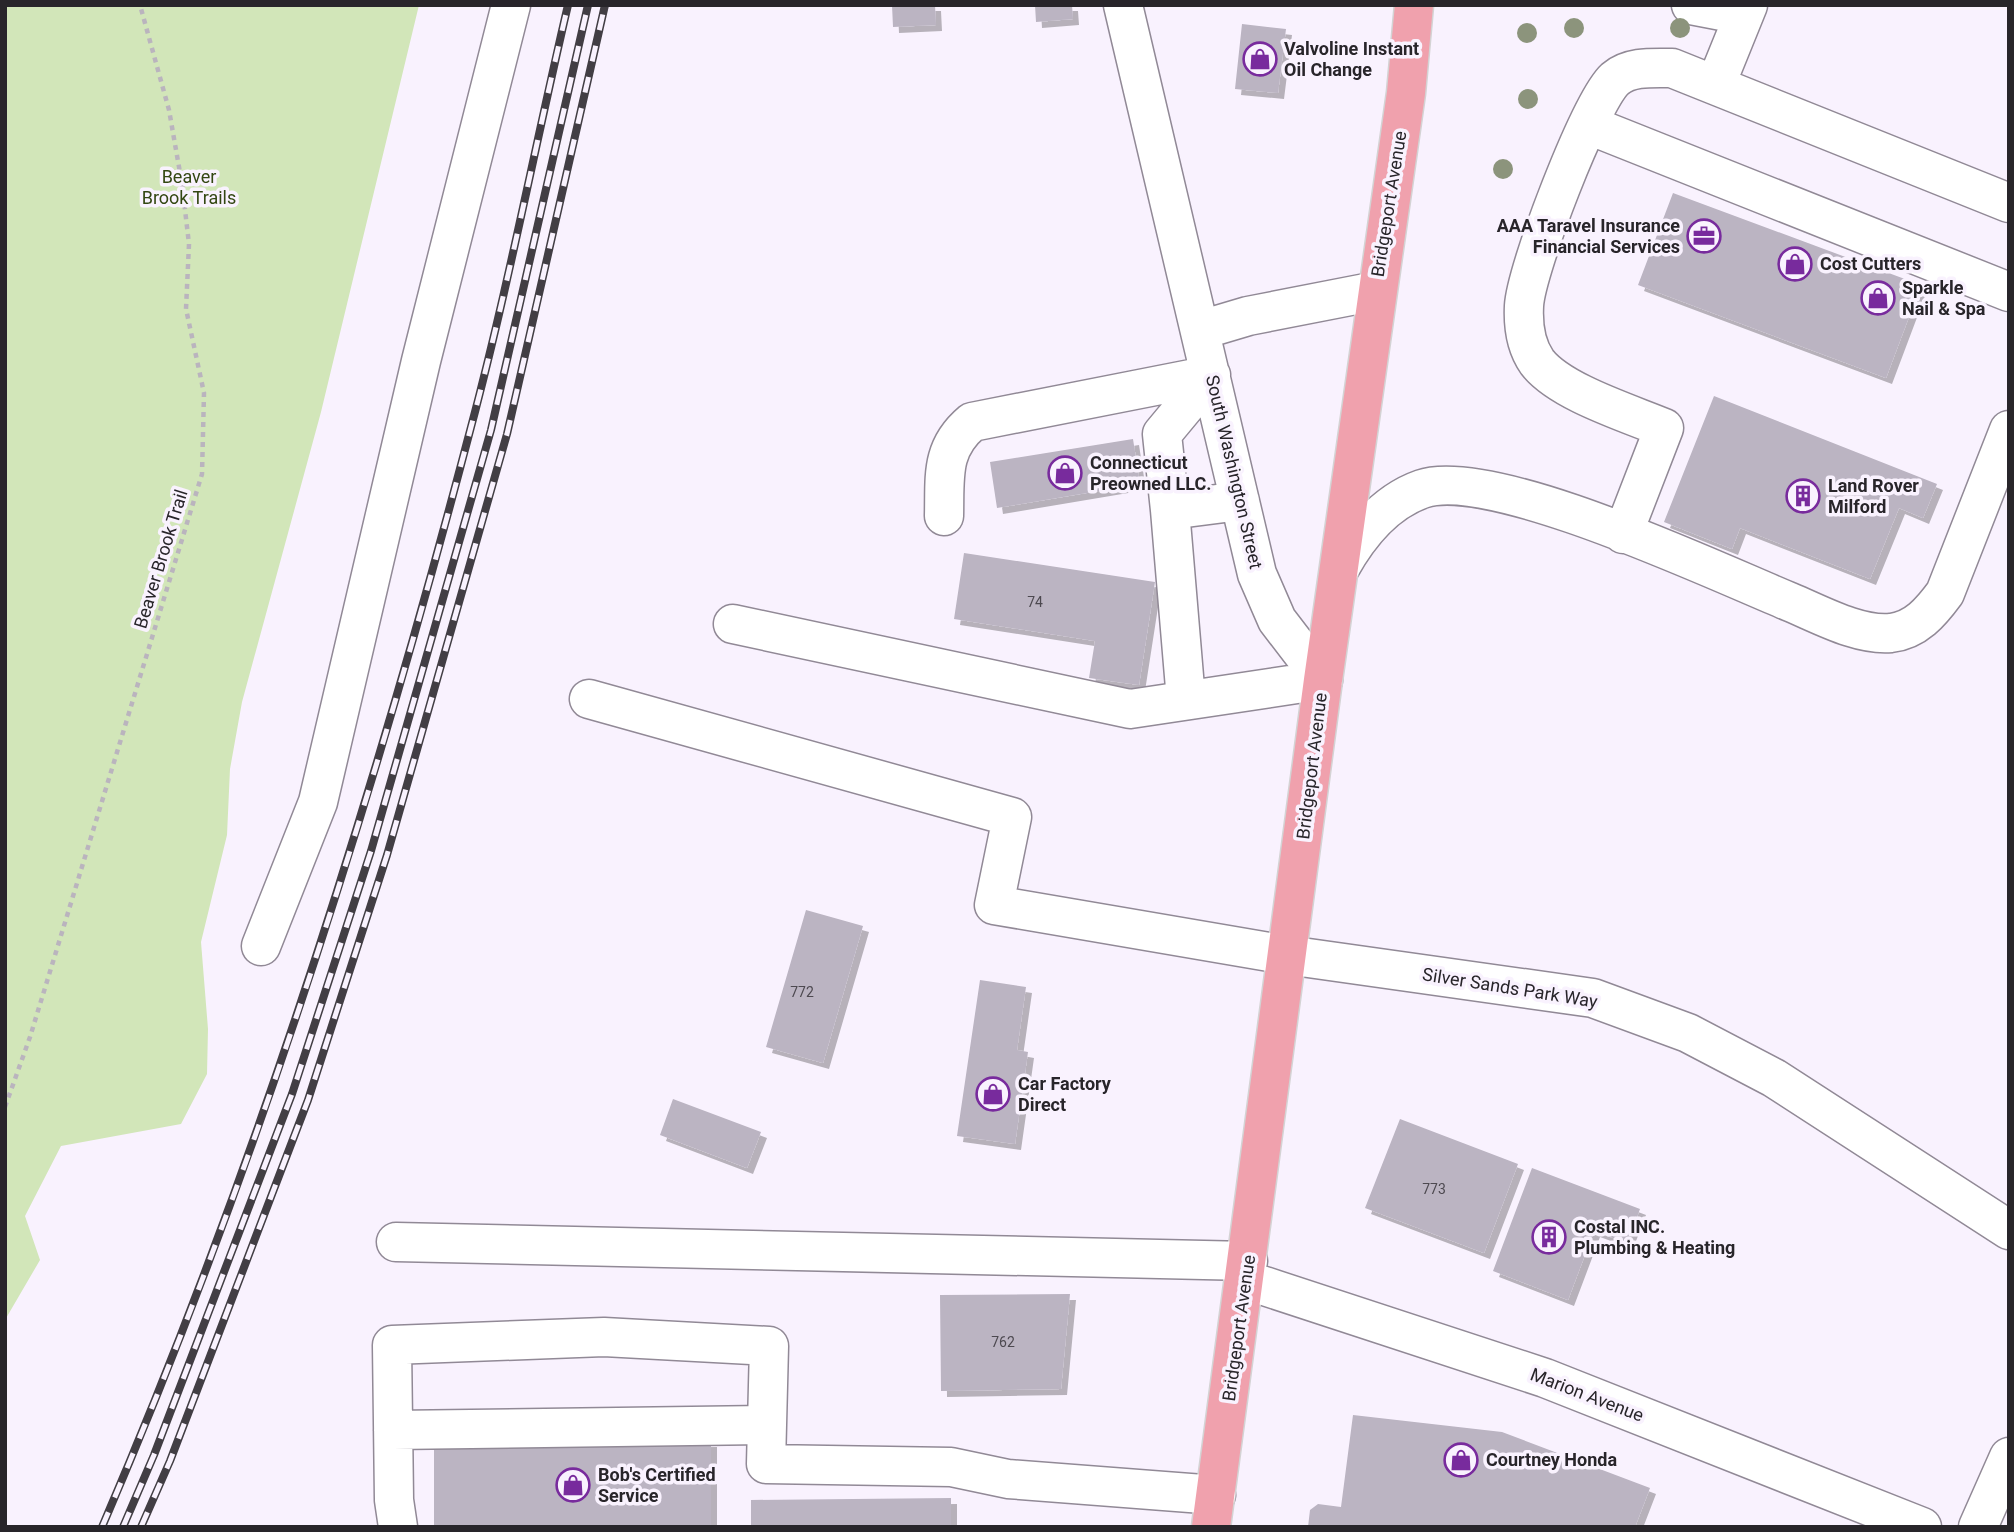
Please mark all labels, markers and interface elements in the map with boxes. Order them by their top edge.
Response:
place label: Valvoline Instant Oil Change [1284,38,1419,80]
shop icon: Valvoline Instant Oil Change [1241,40,1279,78]
street label: Bridgeport Avenue [1367,129,1410,278]
park label: Beaver Brook Trails [142,166,236,208]
place label: AAA Taravel Insurance Financial Services [1497,215,1680,257]
office icon: AAA Taravel Insurance Financial Services [1685,217,1723,255]
shop icon: Cost Cutters [1776,245,1814,283]
place label: Cost Cutters [1820,253,1921,274]
place label: Sparkle Nail & Spa [1902,277,1986,319]
shop icon: Sparkle Nail & Spa [1859,279,1897,317]
street label: South Washington Street [1202,373,1267,571]
place label: Connecticut Preowned LLC. [1090,452,1211,494]
shop icon: Connecticut Preowned LLC. [1046,454,1084,492]
place label: Land Rover Milford [1828,475,1919,517]
building icon: Land Rover Milford [1784,477,1822,515]
street label: Beaver Brook Trail [129,487,192,631]
house number: 74 [1027,594,1043,610]
street label: Bridgeport Avenue [1292,691,1331,840]
street label: Silver Sands Park Way [1421,963,1600,1012]
house number: 772 [790,984,814,1000]
place label: Car Factory Direct [1018,1073,1112,1115]
shop icon: Car Factory Direct [974,1075,1012,1113]
house number: 773 [1422,1181,1446,1197]
place label: Costal INC. Plumbing & Heating [1574,1216,1735,1258]
building icon: Costal INC. Plumbing & Heating [1530,1218,1568,1256]
street label: Bridgeport Avenue [1218,1253,1259,1402]
house number: 762 [991,1334,1015,1350]
street label: Marion Avenue [1528,1363,1647,1426]
shop icon: Courtney Honda [1442,1441,1480,1479]
place label: Courtney Honda [1486,1449,1617,1470]
place label: Bob's Certified Service [598,1464,716,1506]
shop icon: Bob's Certified Service [554,1466,592,1504]

